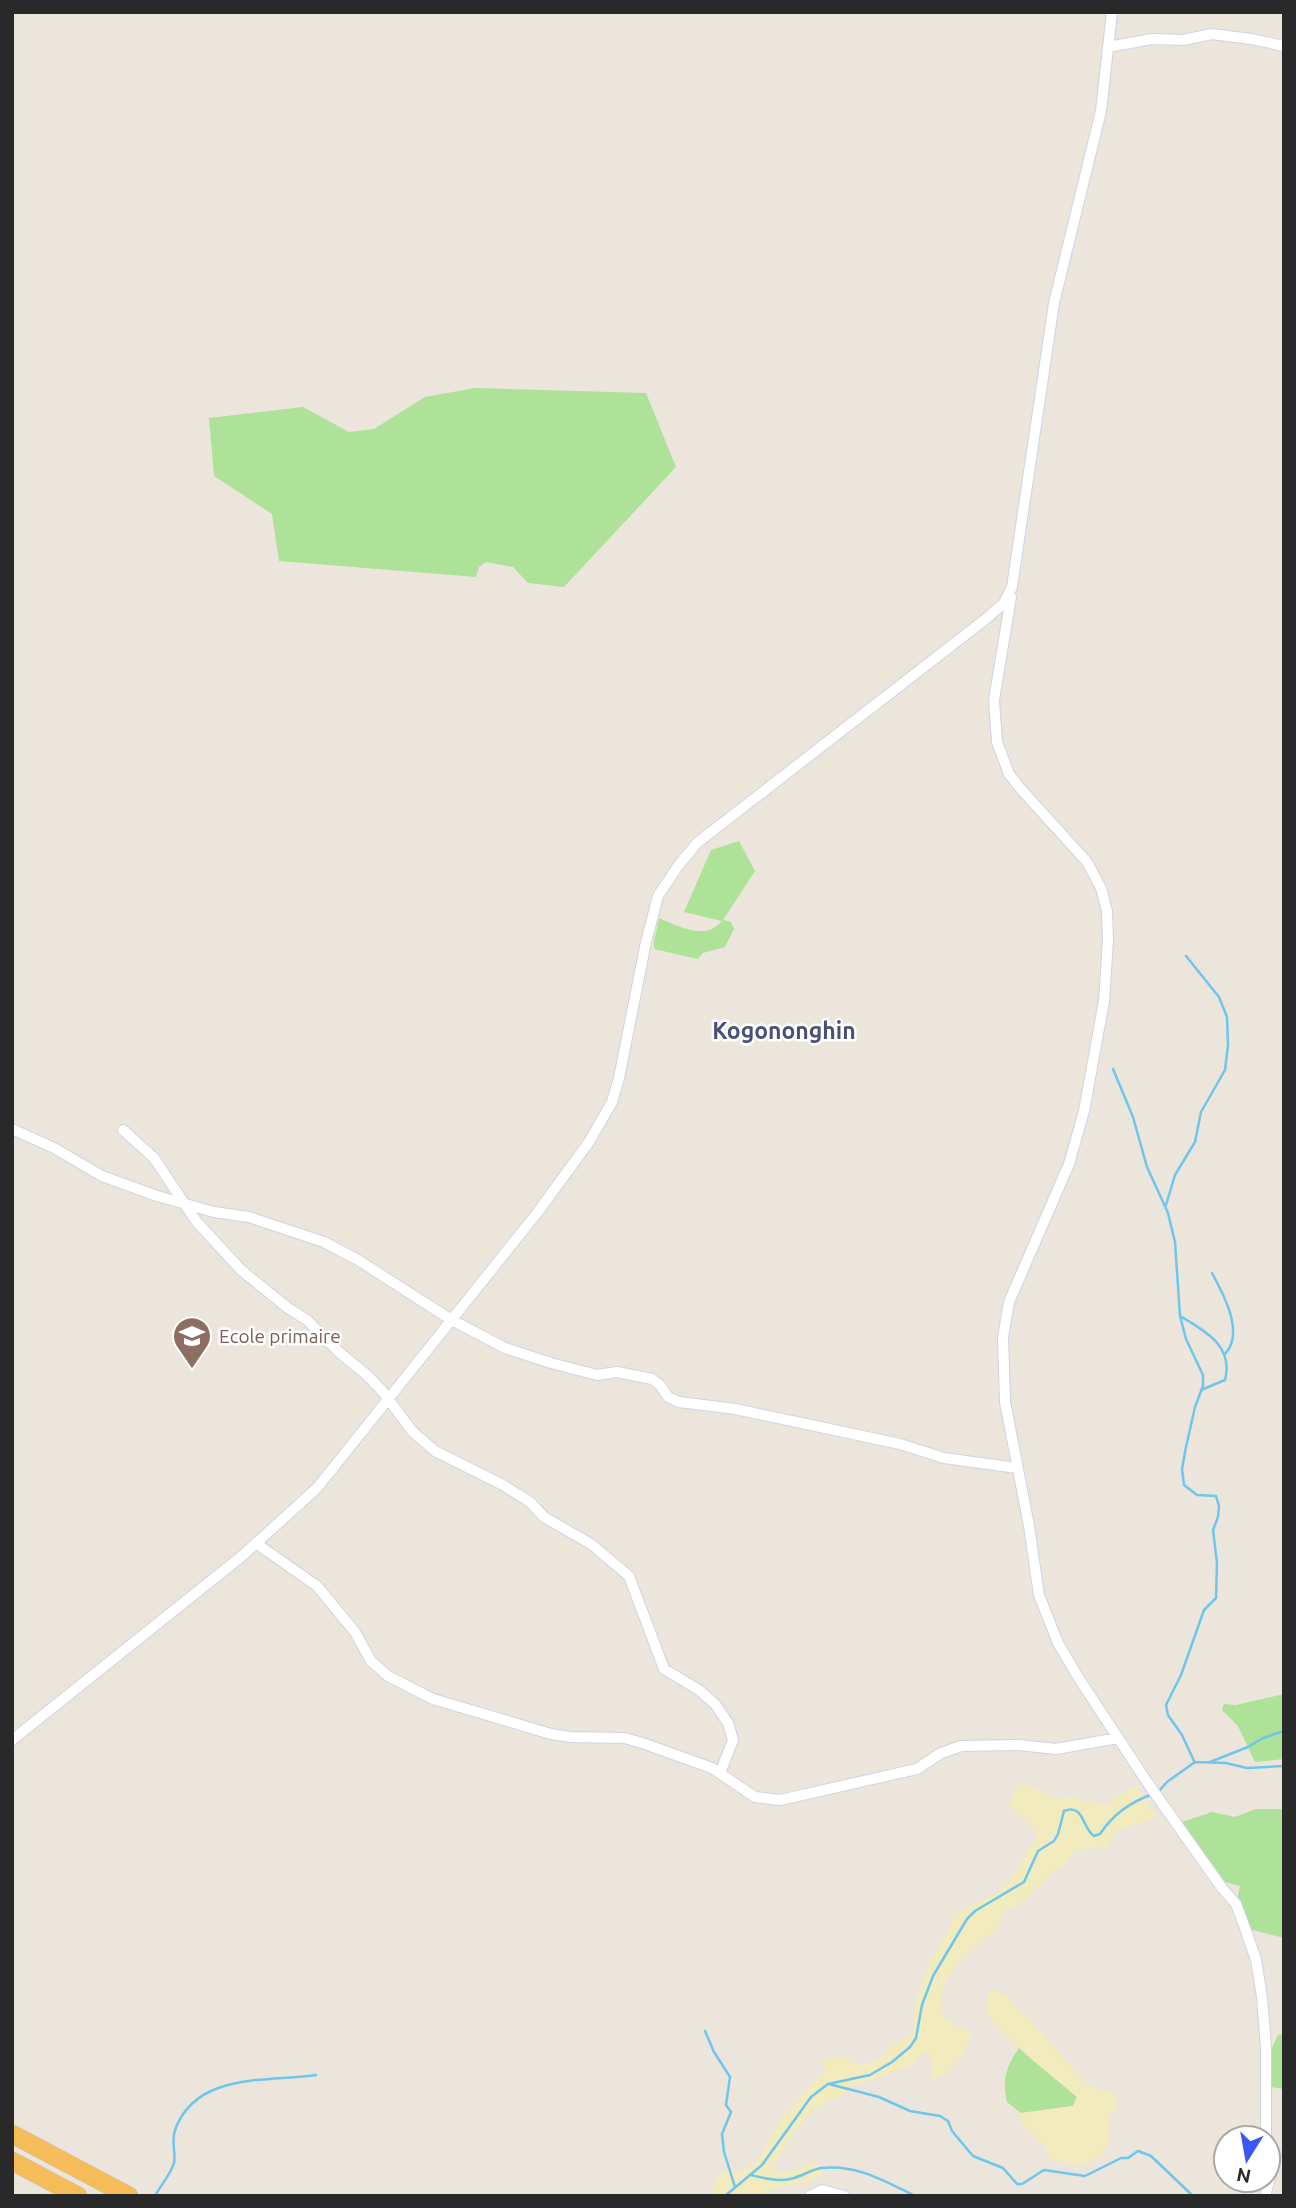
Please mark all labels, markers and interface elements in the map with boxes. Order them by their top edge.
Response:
district label: Kogononghin [712,1018,856,1043]
school or university icon: Ecole primaire [171,1315,213,1370]
place label: Ecole primaire [219,1325,341,1347]
north arrow [1212,2124,1282,2194]
text: N [1235,2164,1253,2188]

